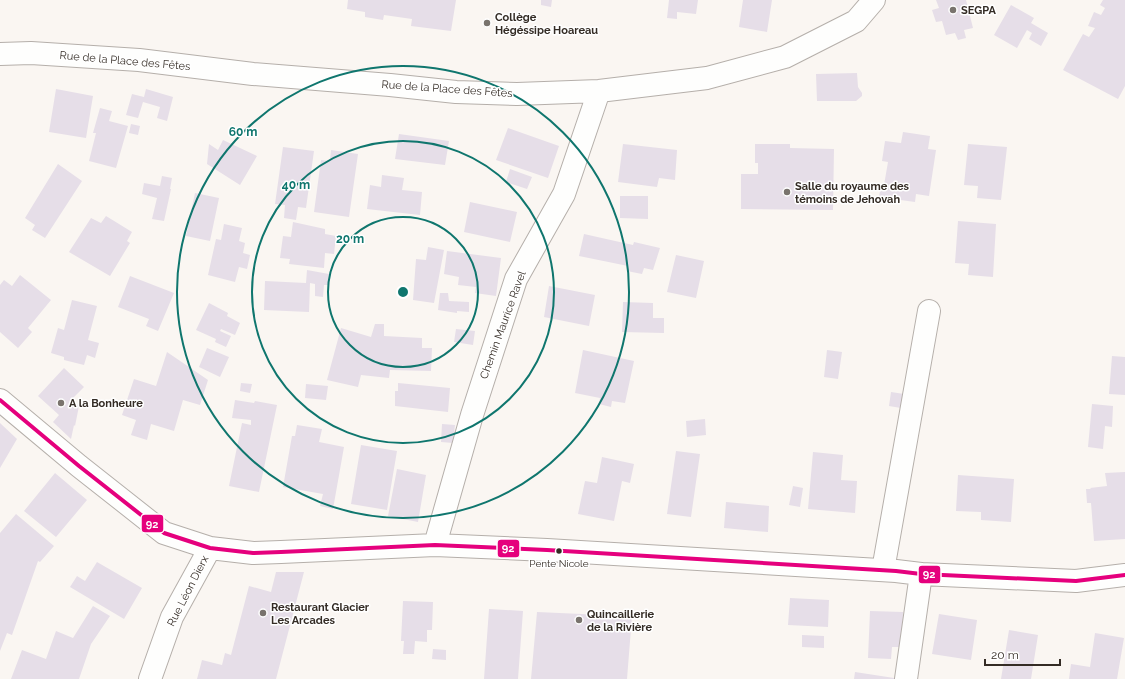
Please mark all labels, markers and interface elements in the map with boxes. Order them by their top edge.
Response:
place label: SEGPA [961,4,996,17]
marker: SEGPA [948,5,958,15]
place label: Collège Hégéssipe Hoareau [495,11,598,37]
marker: Collège Hégéssipe Hoareau [482,18,492,28]
street label: Rue de la Place des Fêtes [59,49,191,73]
street label: Rue de la Place des Fêtes [381,78,513,100]
text: 60 m [229,125,257,139]
text: 40 m [282,178,310,192]
place label: Salle du royaume des témoins de Jehovah [795,180,910,206]
marker: Salle du royaume des témoins de Jehovah [782,187,792,197]
text: 20 m [336,232,364,246]
street label: Chemin Maurice Ravel [477,269,529,381]
centre of rings [396,285,410,299]
place label: A la Bonheure [69,397,143,410]
marker: A la Bonheure [56,398,66,408]
line badge: 92 [141,514,164,533]
text: 92 [146,518,158,531]
line badge: 92 [497,539,520,558]
text: 92 [502,542,514,555]
marker: Pente Nicole [554,546,564,556]
street label: Rue Léon Dierx [165,553,212,628]
place label: Pente Nicole [529,558,589,569]
line badge: 92 [918,565,941,584]
text: 92 [923,568,935,581]
place label: Restaurant Glacier Les Arcades [271,601,370,627]
marker: Restaurant Glacier Les Arcades [258,608,268,618]
place label: Quincaillerie de la Rivière [587,608,654,634]
marker: Quincaillerie de la Rivière [574,615,584,625]
scale bar [985,641,1060,667]
text: 20 m [991,648,1019,662]

